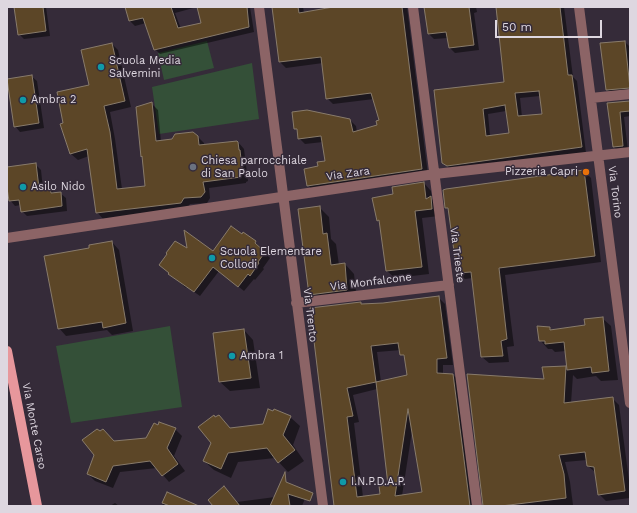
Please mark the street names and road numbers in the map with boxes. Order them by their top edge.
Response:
street label: Via Zara [325,164,371,184]
street label: Via Torino [605,165,625,219]
street label: Via Trieste [447,226,467,284]
street label: Via Monfalcone [329,270,413,294]
street label: Via Trento [300,287,320,343]
street label: Via Monte Carso [19,382,49,470]

